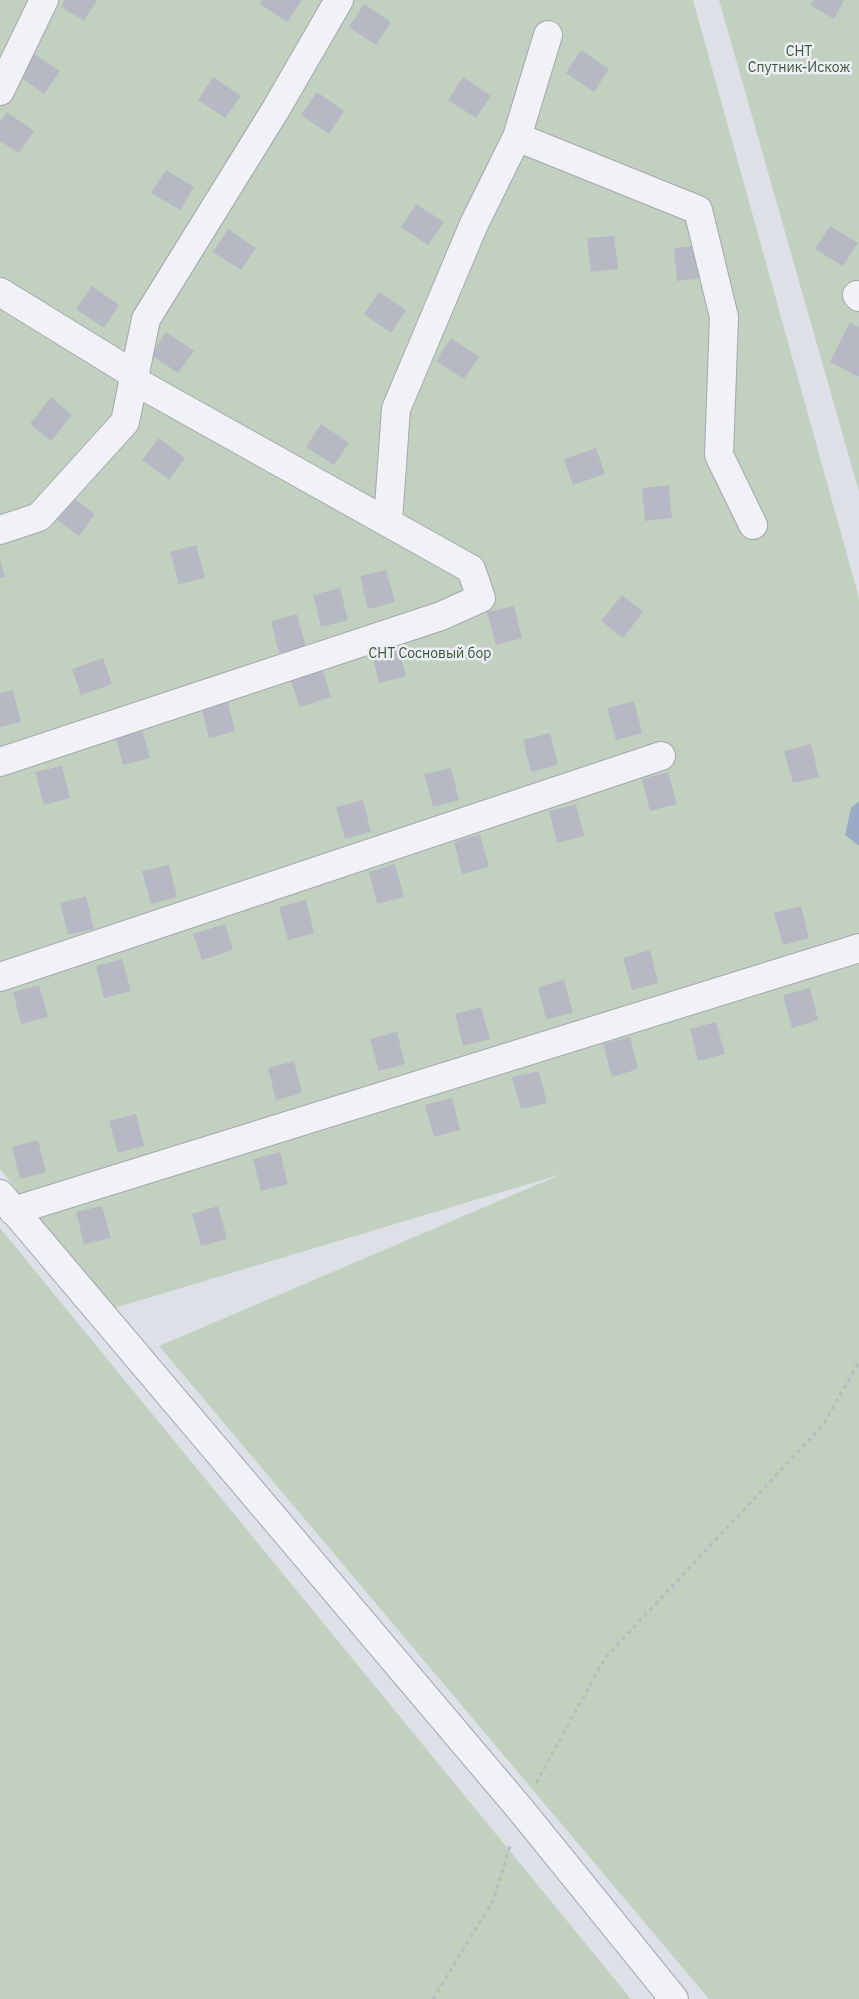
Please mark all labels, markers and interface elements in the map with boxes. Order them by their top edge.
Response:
park label: СНТ Спутник-Искож [748,44,850,76]
park label: СНТ Сосновый бор [369,646,491,662]

